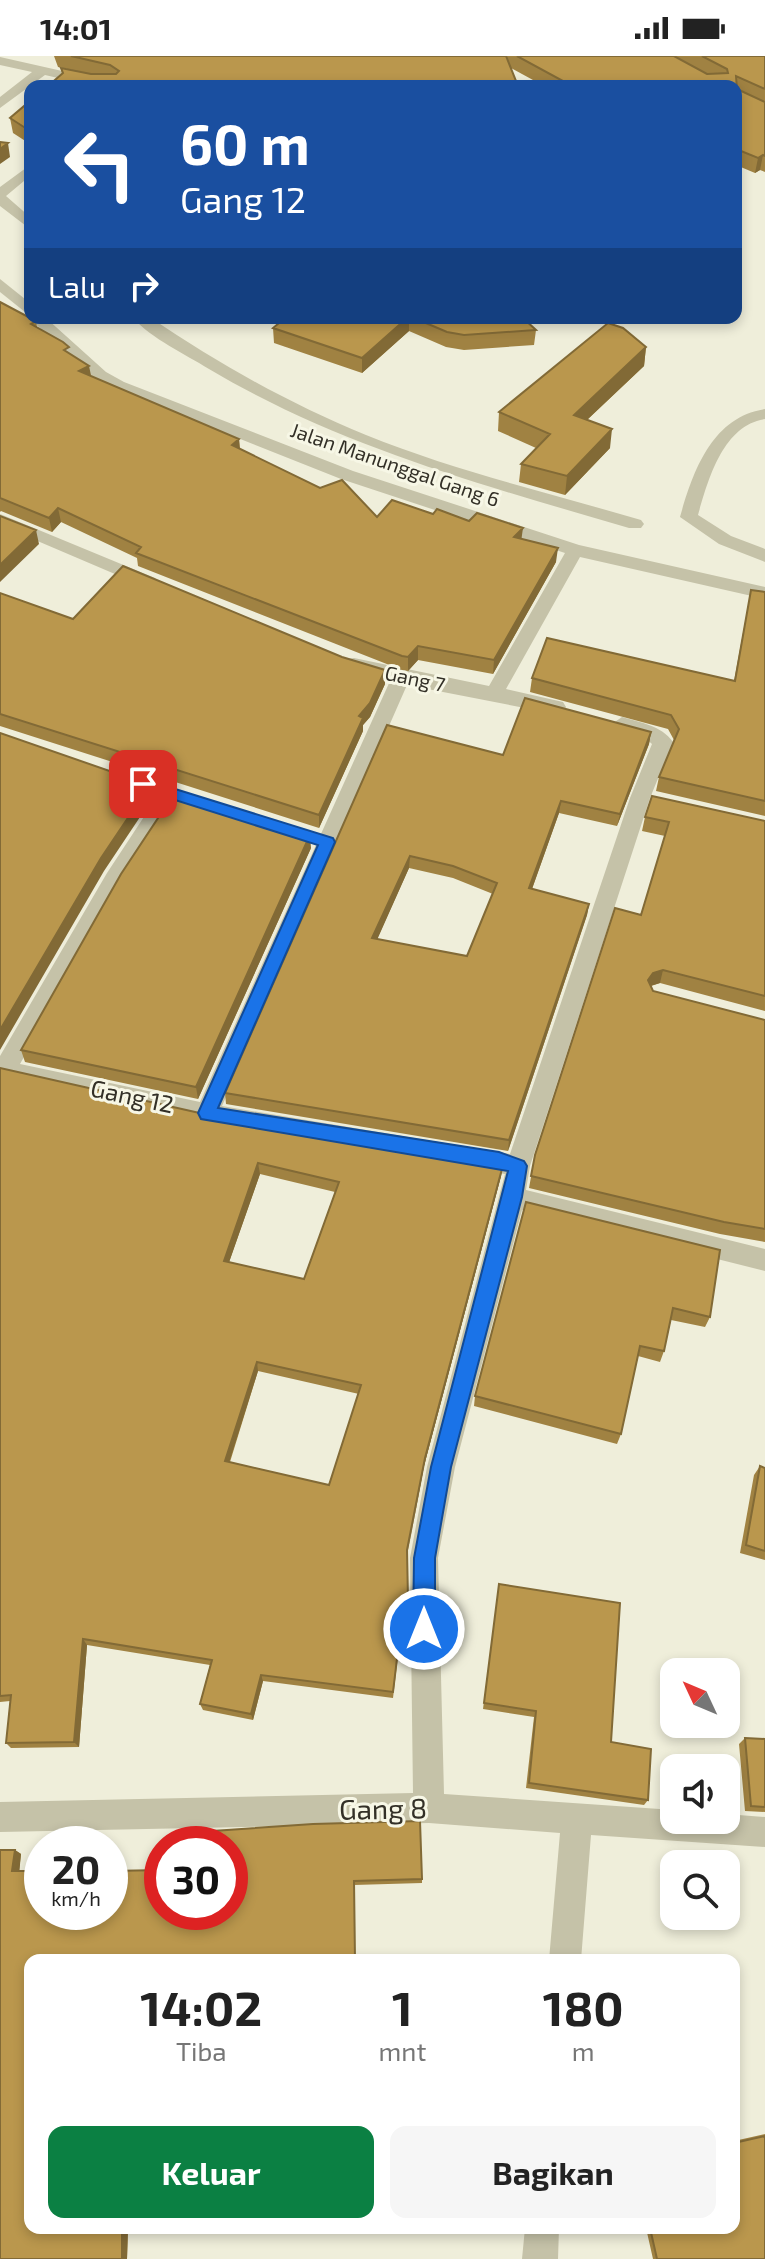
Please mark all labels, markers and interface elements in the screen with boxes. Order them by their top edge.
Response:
text: 14:01 [40,10,112,46]
text: 60 m [180,109,310,176]
icon: left [48,112,152,216]
text: Gang 12 [180,177,306,220]
icon: right [122,264,166,308]
text: Lalu [48,268,106,304]
street label: Jalan Manunggal Gang 6 [288,417,503,511]
street label: Gang 7 [383,660,448,696]
pin [109,750,177,818]
icon: arrive [121,762,165,806]
street label: Gang 12 [88,1073,176,1118]
position arrow [382,1587,466,1671]
north arrow [660,1658,740,1738]
map controls [660,1658,740,1930]
button: sound [660,1754,740,1834]
street label: Gang 8 [339,1790,427,1826]
speed limit sign: 30 [144,1826,248,1930]
text: 20 [52,1844,100,1892]
button: search [660,1850,740,1930]
text: km/h [51,1886,101,1910]
text: 14:02 [140,1978,262,2036]
text: 1 [392,1978,413,2036]
text: 180 [543,1978,624,2036]
text: Tiba [176,2035,227,2066]
text: mnt [379,2035,426,2066]
text: m [572,2035,595,2066]
button: Keluar [48,2126,374,2218]
button: Bagikan [390,2126,716,2218]

